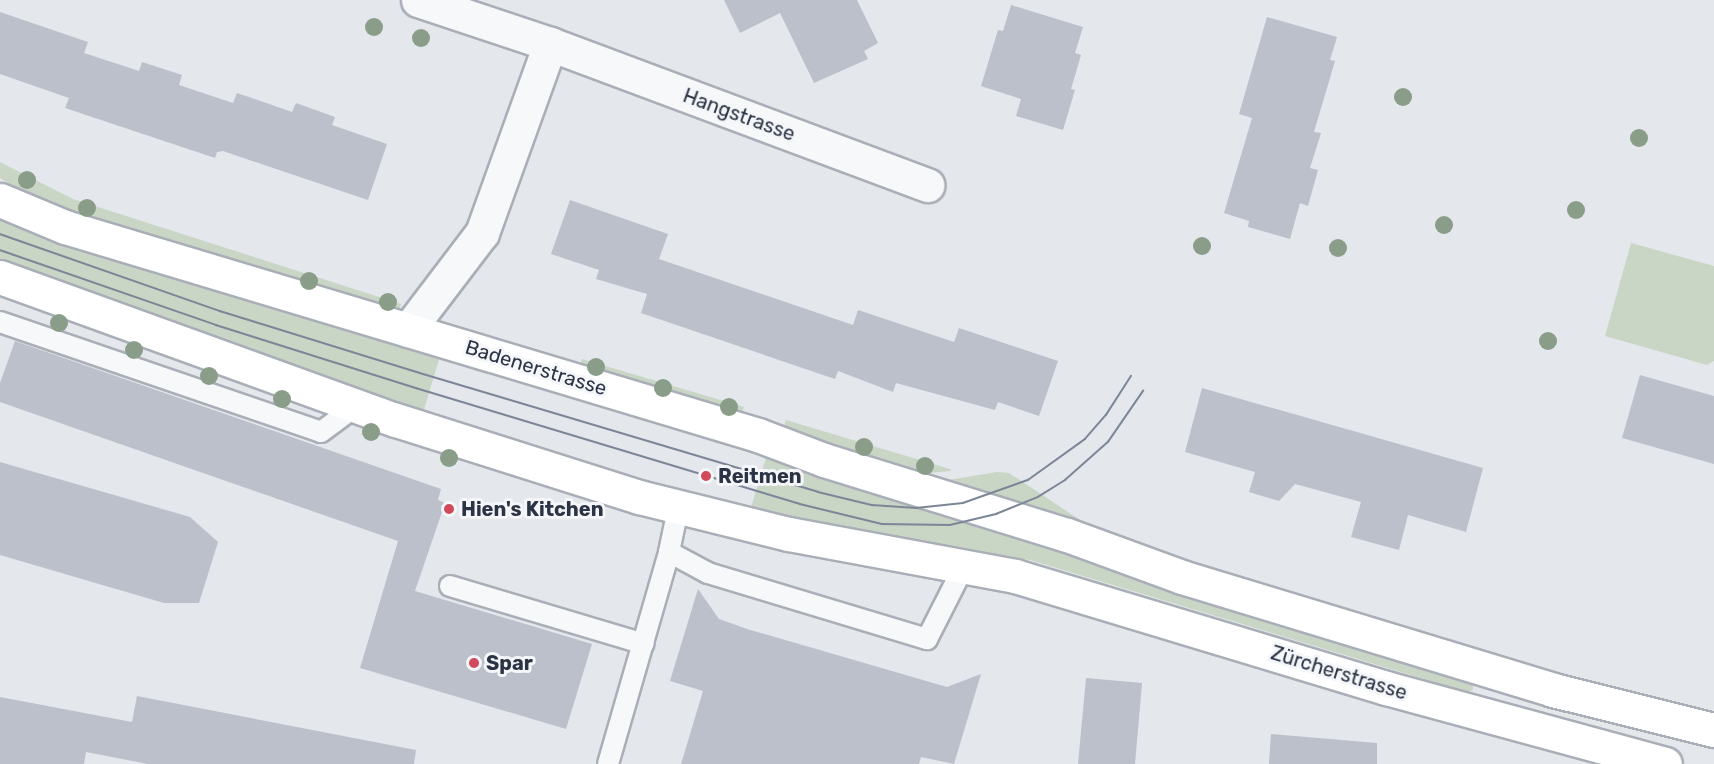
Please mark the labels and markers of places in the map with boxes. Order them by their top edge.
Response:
place label: Reitmen [718,464,802,488]
marker: Reitmen [699,469,713,483]
place label: Hien's Kitchen [461,497,604,521]
marker: Hien's Kitchen [442,502,456,516]
place label: Spar [486,651,533,675]
marker: Spar [467,656,481,670]

